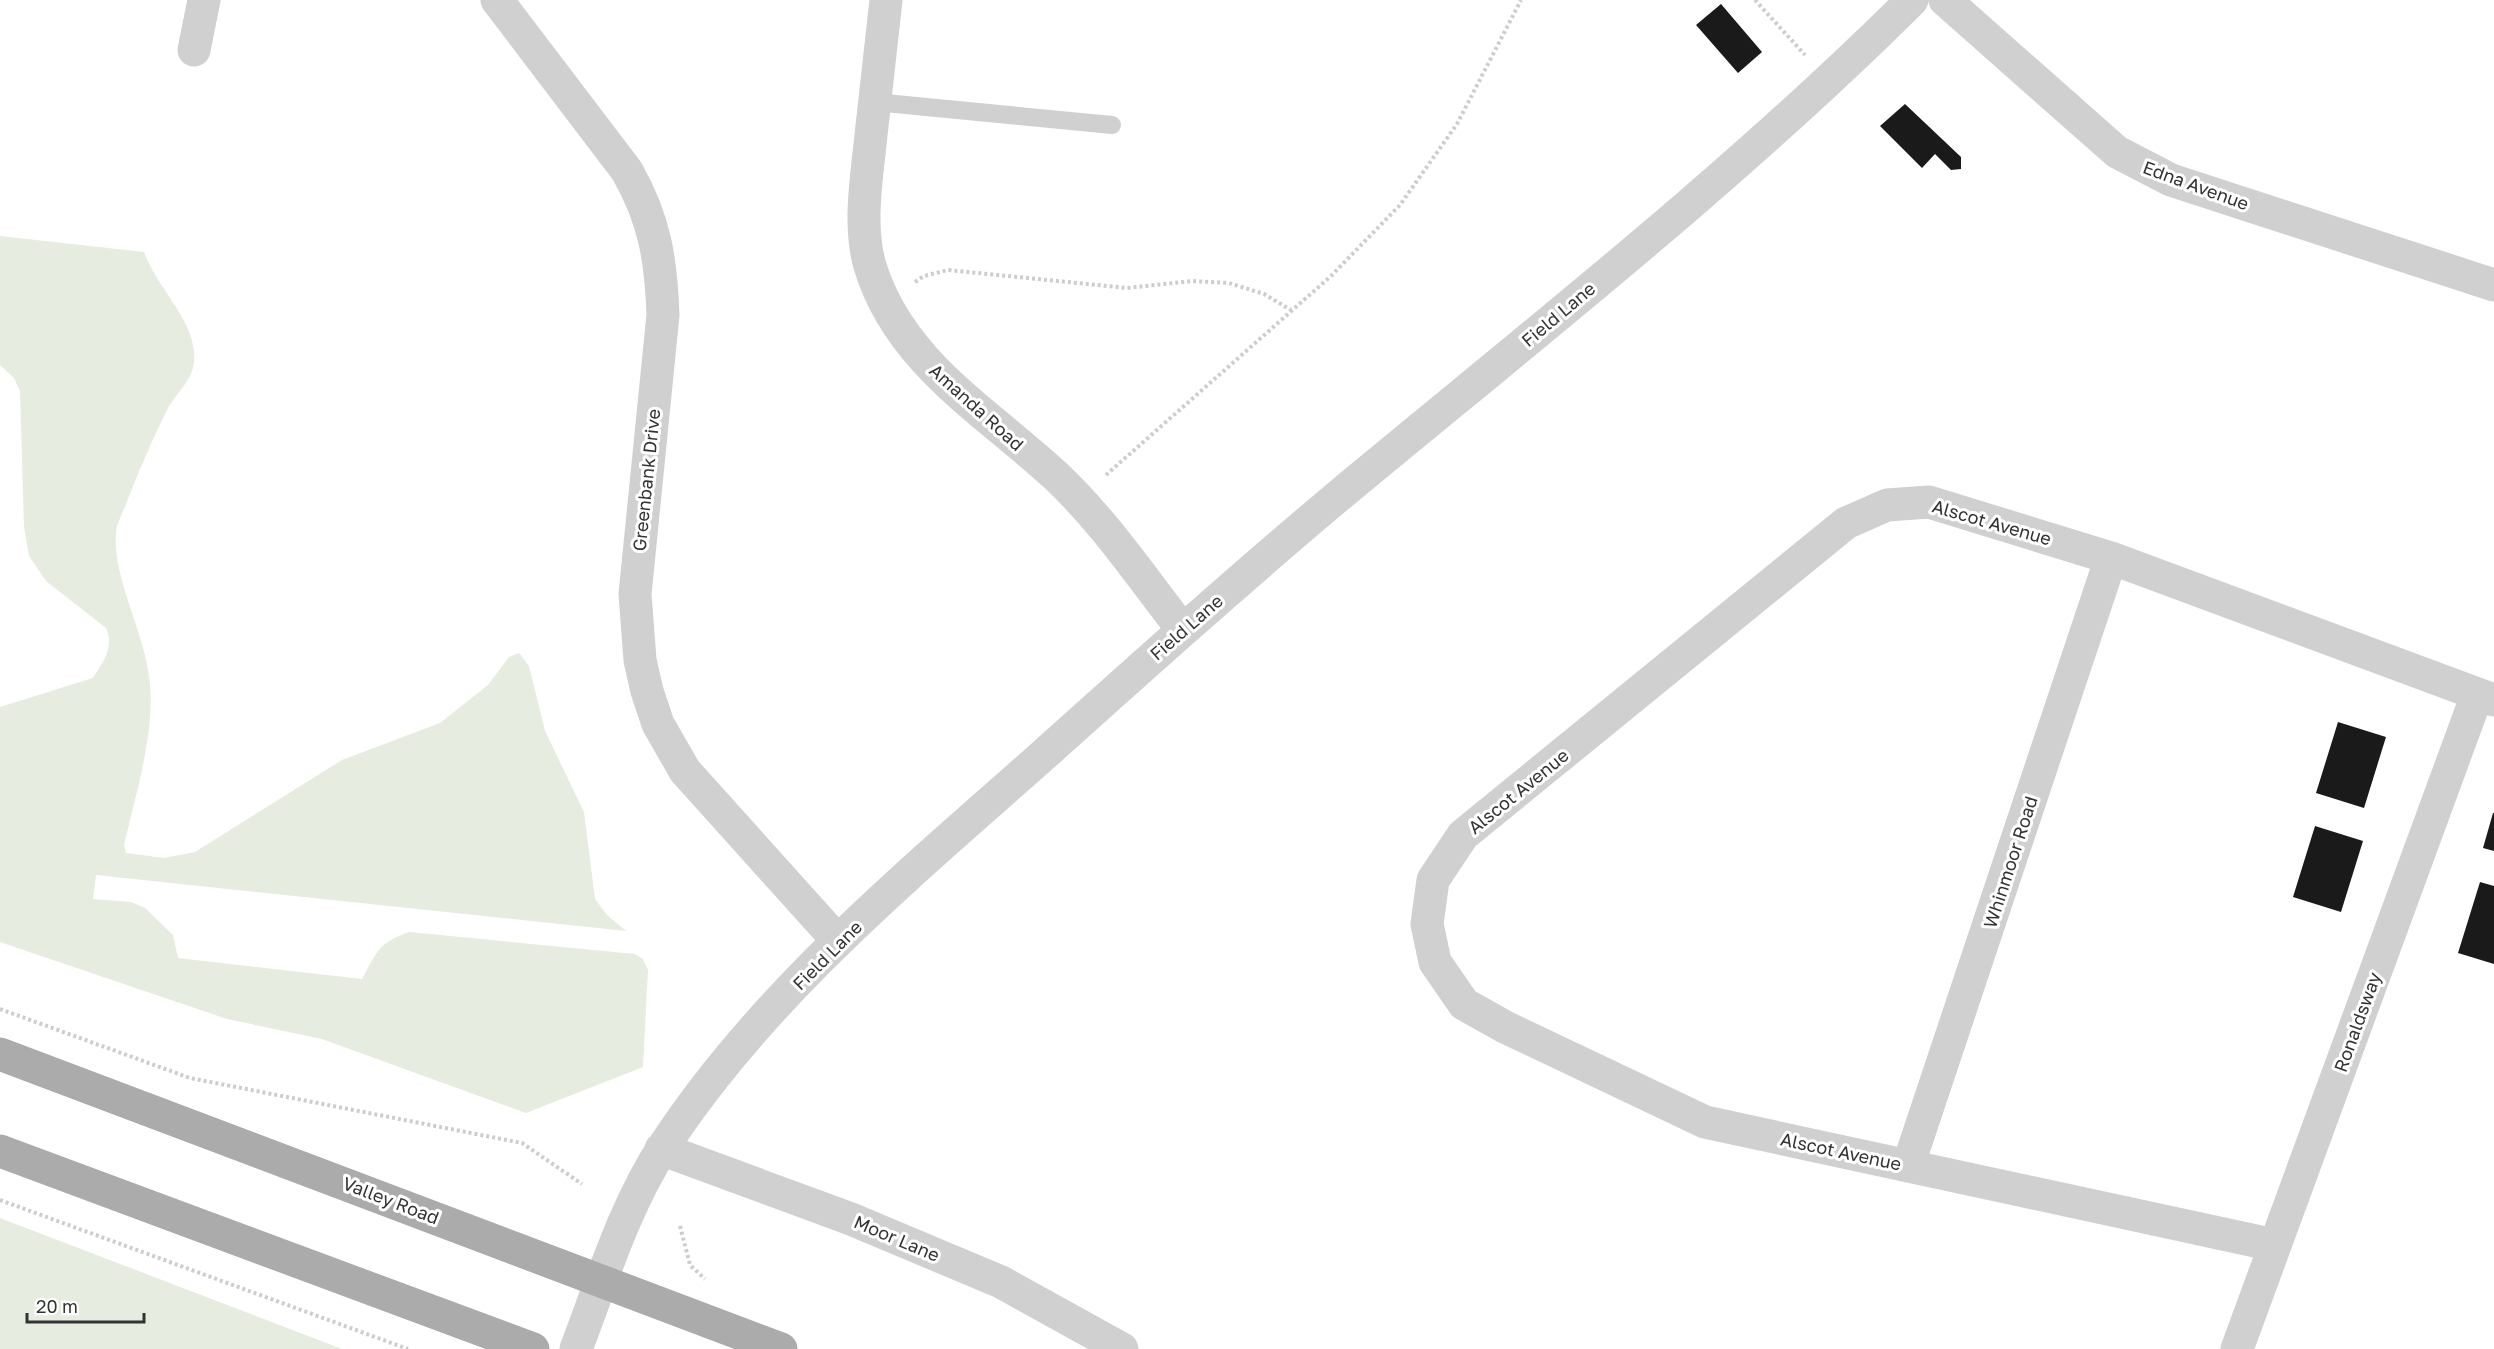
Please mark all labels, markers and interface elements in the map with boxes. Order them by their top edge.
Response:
street label: Edna Avenue [2140,156,2252,214]
street label: Field Lane [1517,277,1599,351]
street label: Amanda Road [925,359,1029,455]
street label: Greenbank Drive [628,408,664,552]
street label: Alscot Avenue [1930,494,2054,550]
street label: Field Lane [1145,589,1227,665]
street label: Alscot Avenue [1463,744,1573,838]
street label: Whinmoor Road [1978,793,2042,931]
street label: Field Lane [788,916,866,994]
street label: Ronaldsway [2329,969,2385,1075]
street label: Alscot Avenue [1779,1127,1903,1175]
street label: Valley Road [340,1172,442,1228]
street label: Moor Lane [851,1210,943,1266]
scale bar [27,1286,144,1324]
text: 20 m [36,1295,78,1317]

